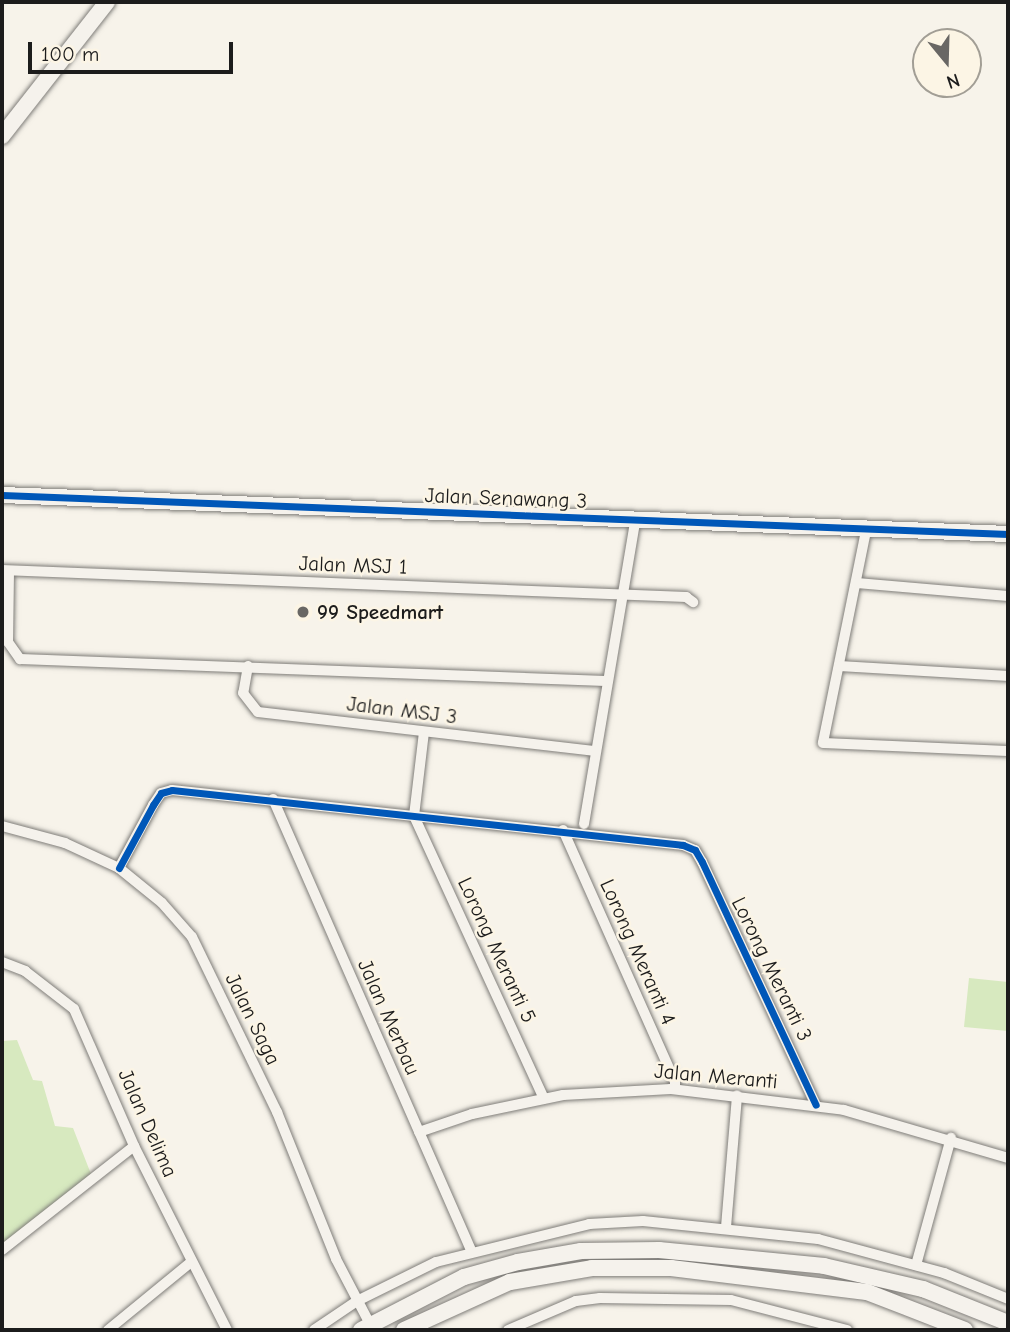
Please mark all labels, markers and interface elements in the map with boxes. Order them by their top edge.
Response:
scale bar [32,28,236,72]
north arrow [912,28,982,98]
text: 100 m [41,42,99,66]
text: N [944,69,963,93]
street label: Jalan Senawang 3 [424,483,588,513]
street label: Jalan MSJ 1 [298,551,408,579]
place label: 99 Speedmart [317,599,443,625]
marker: 99 Speedmart [295,604,311,620]
street label: Jalan MSJ 3 [345,691,459,729]
street label: Lorong Meranti 5 [452,873,542,1027]
street label: Lorong Meranti 4 [595,875,681,1029]
street label: Lorong Meranti 3 [726,893,818,1045]
street label: Jalan Merbau [352,955,426,1079]
street label: Jalan Saga [220,969,286,1069]
street label: Jalan Meranti [653,1058,779,1094]
street label: Jalan Delima [113,1065,183,1181]

